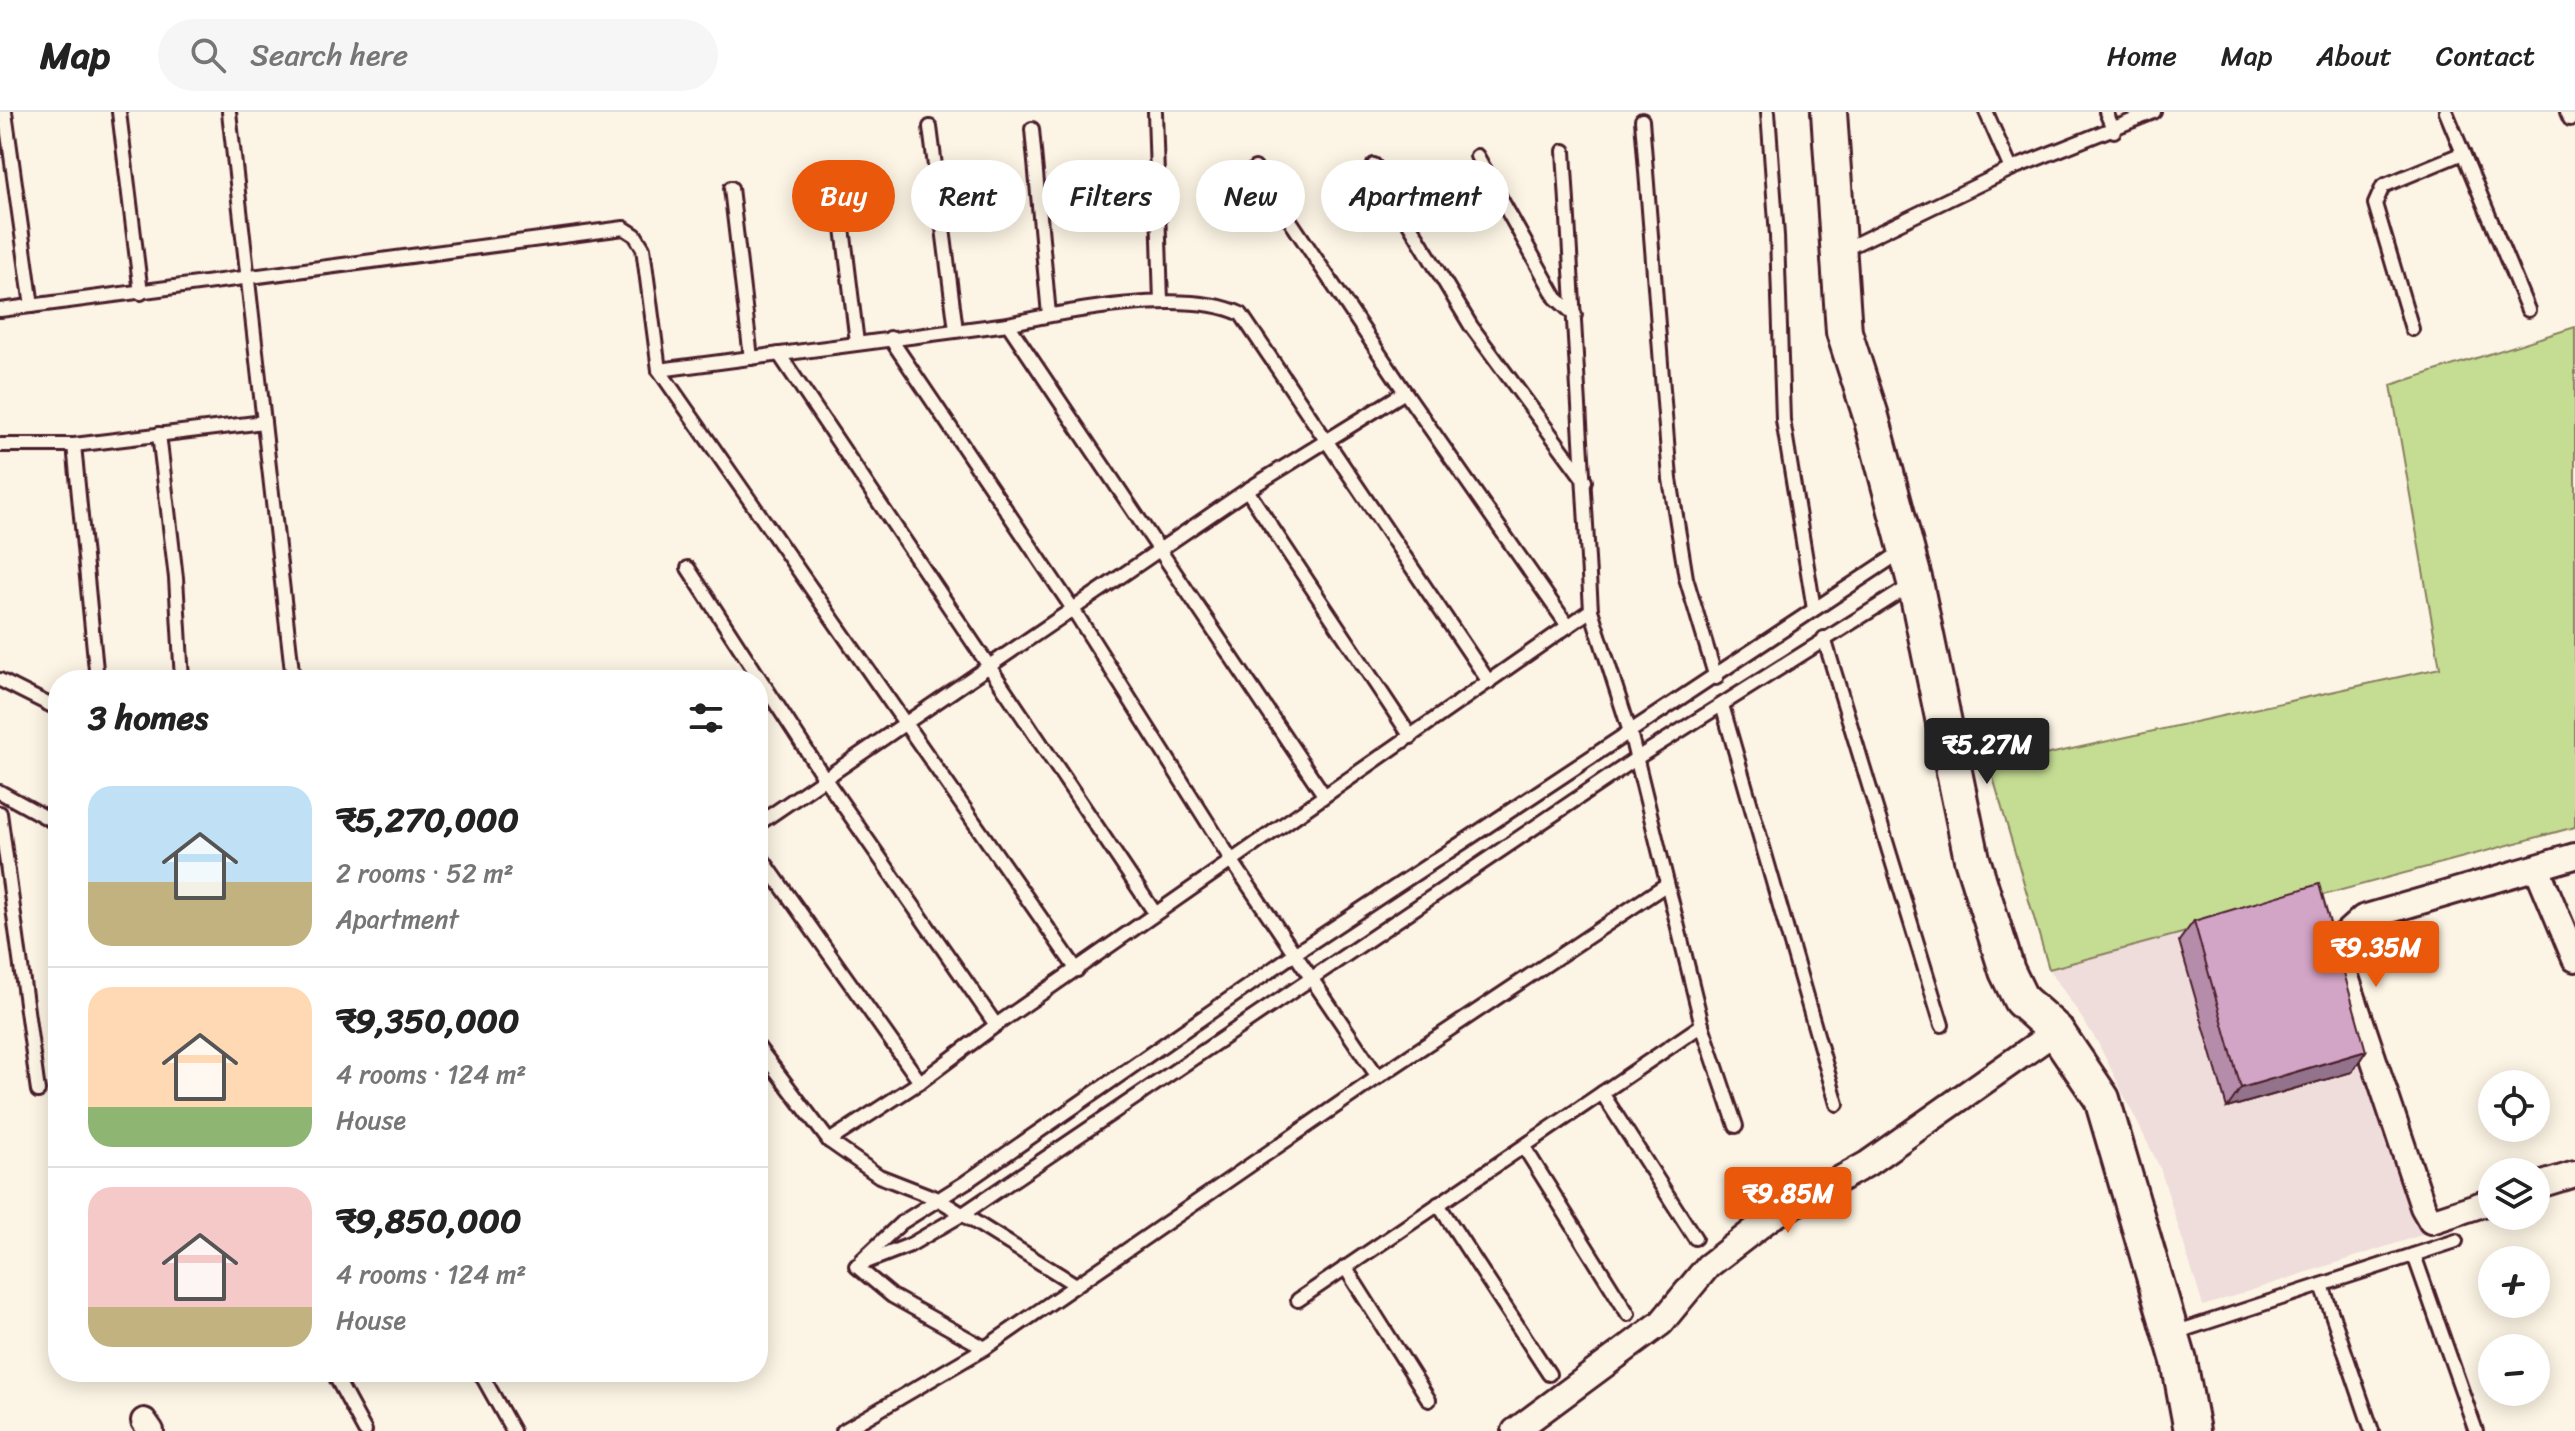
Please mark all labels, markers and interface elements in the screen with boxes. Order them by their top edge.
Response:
search box [158,19,718,91]
text: Map [40,22,110,89]
text: Search here [250,28,408,82]
text: Home [2107,31,2177,80]
text: Map [2221,31,2272,80]
text: About [2316,31,2392,80]
text: Contact [2436,31,2535,80]
icon: search [186,33,230,77]
chip: Buy [792,160,895,232]
chip: Rent [911,160,1026,232]
chip: Filters [1042,160,1180,232]
chip: New [1196,160,1305,232]
chip: Apartment [1321,160,1509,232]
text: 3 homes [88,688,208,748]
icon: filters [684,696,728,740]
pin: ₹5.27M [1922,718,2052,786]
text: ₹5.27M [1942,721,2032,767]
text: ₹5,270,000 [336,790,519,850]
icon: home [152,818,248,914]
text: 2 rooms · 52 m² [336,850,514,896]
text: Apartment [336,896,459,942]
pin: ₹9.35M [2311,921,2441,989]
text: ₹9.35M [2331,924,2421,970]
text: ₹9,350,000 [336,991,520,1051]
icon: home [152,1019,248,1115]
text: 4 rooms · 124 m² [336,1051,527,1097]
map controls [2478,1070,2550,1406]
button: locate [2478,1070,2550,1142]
text: House [336,1097,406,1143]
button: layers [2478,1158,2550,1230]
pin: ₹9.85M [1723,1167,1853,1235]
text: ₹9.85M [1742,1170,1834,1216]
text: ₹9,850,000 [336,1191,521,1251]
icon: home [152,1219,248,1315]
button: + [2478,1246,2550,1318]
text: 4 rooms · 124 m² [336,1251,527,1297]
text: House [336,1297,406,1343]
button: − [2478,1334,2550,1406]

